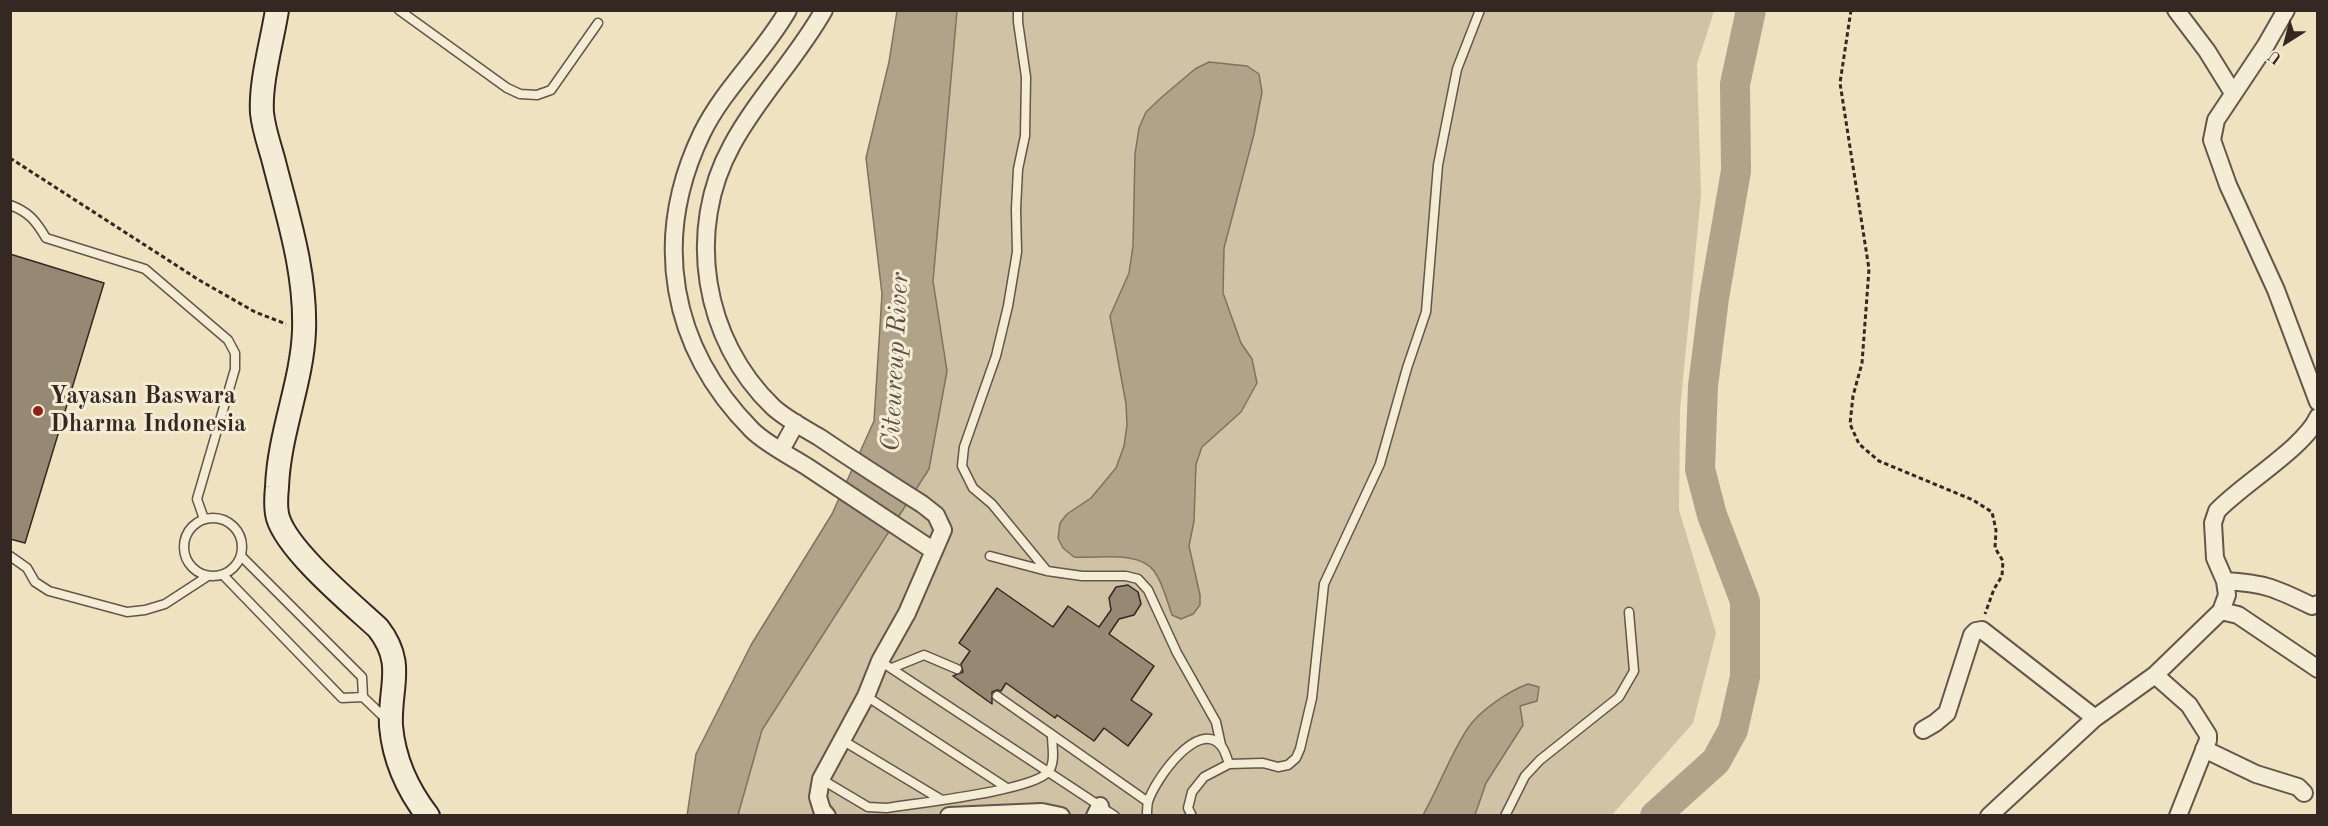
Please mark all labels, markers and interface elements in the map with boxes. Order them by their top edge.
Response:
north arrow [2256,12,2316,72]
text: U [2266,46,2285,67]
water label: Citeureup River [876,272,916,452]
place label: Yayasan Baswara Dharma Indonesia [50,383,246,439]
marker: Yayasan Baswara Dharma Indonesia [31,404,45,418]

